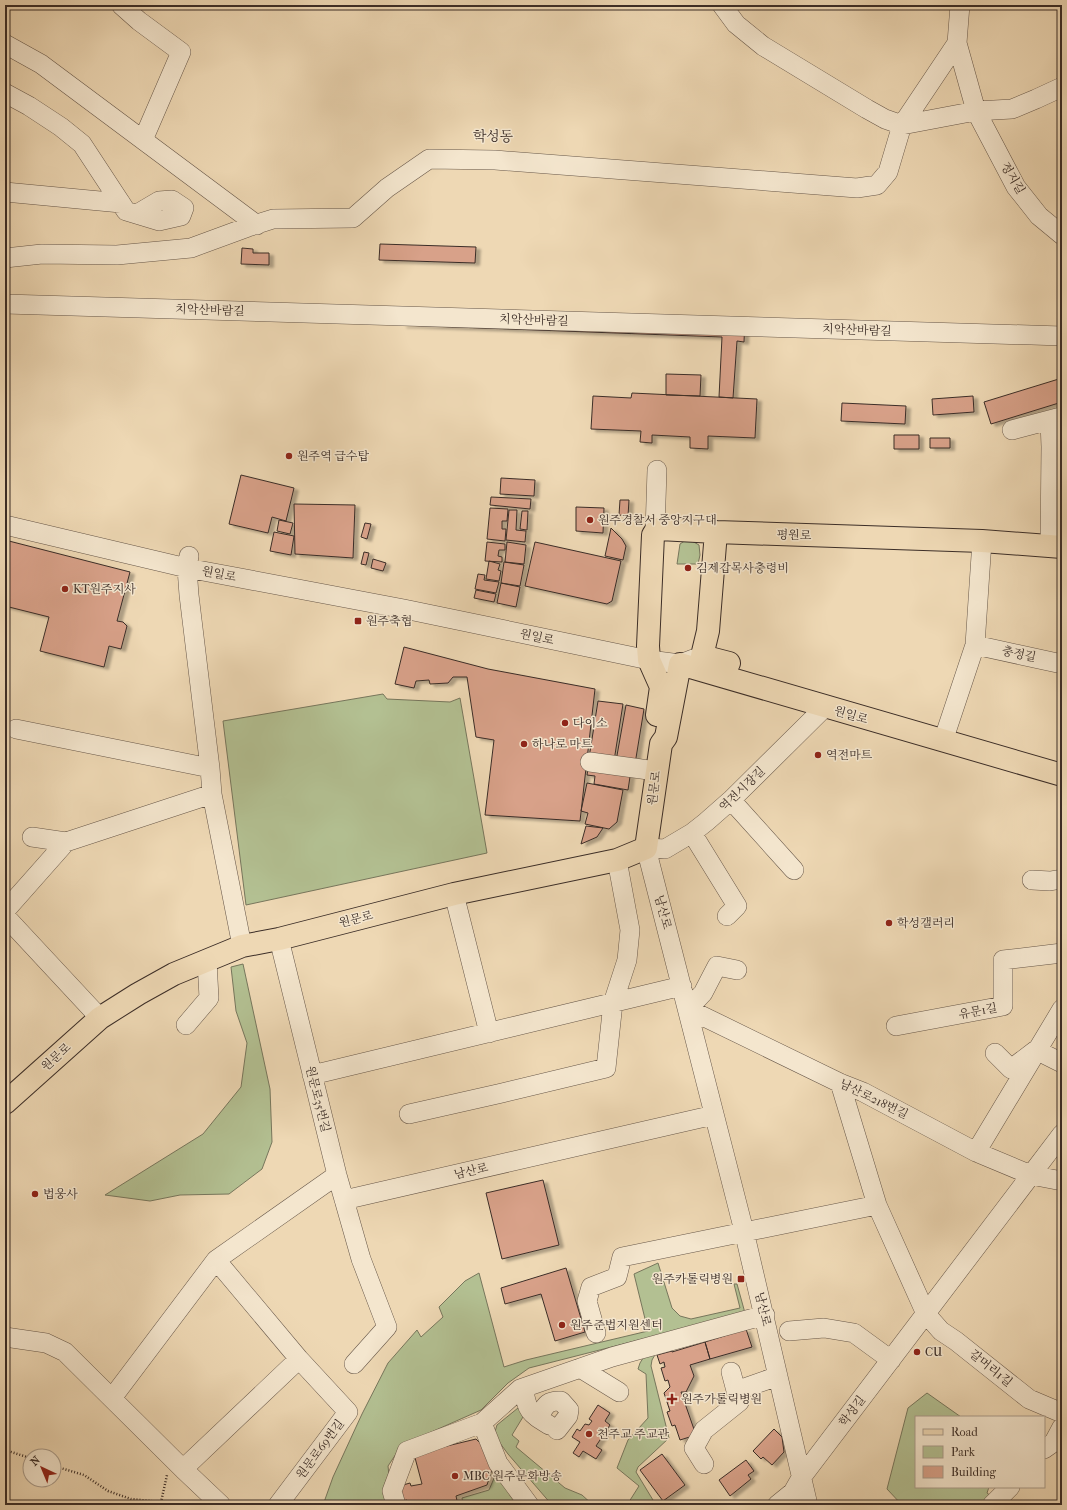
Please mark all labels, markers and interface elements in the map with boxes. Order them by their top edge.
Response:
district label: 학성동 [473,128,514,145]
street label: 정지길 [998,159,1028,197]
street label: 치악산바람길 [175,302,245,318]
street label: 치악산바람길 [499,312,569,328]
street label: 치악산바람길 [822,322,892,338]
place label: 원주역 급수탑 [297,449,370,463]
marker: 원주역 급수탑 [284,451,294,461]
place label: 원주경찰서 중앙지구대 [598,513,717,527]
marker: 원주경찰서 중앙지구대 [585,515,595,525]
street label: 평원로 [776,527,812,543]
place label: 김제갑목사충령비 [696,561,789,575]
marker: 김제갑목사충령비 [683,563,693,573]
street label: 원일로 [201,564,238,584]
place label: KT원주지사 [73,582,136,596]
marker: KT원주지사 [60,584,70,594]
place label: 원주축협 [366,614,412,628]
marker: 원주축협 [353,616,363,626]
street label: 원일로 [519,627,556,648]
street label: 충정길 [1001,644,1037,664]
street label: 원일로 [832,703,870,727]
place label: 다이소 [573,716,608,730]
marker: 다이소 [560,718,570,728]
place label: 하나로 마트 [532,737,593,751]
marker: 하나로 마트 [519,739,529,749]
place label: 역전마트 [826,748,873,762]
marker: 역전마트 [813,750,823,760]
street label: 역전시장길 [716,764,768,814]
street label: 원문로 [645,769,663,806]
street label: 남산로 [652,893,674,931]
street label: 원문로 [337,908,375,930]
place label: 학성갤러리 [897,916,955,930]
marker: 학성갤러리 [884,918,894,928]
street label: 유문1길 [957,1000,999,1022]
street label: 원문로 [38,1040,74,1074]
street label: 원문로35번길 [303,1064,333,1134]
street label: 남산로218번길 [837,1076,911,1122]
street label: 남산로 [452,1160,490,1182]
place label: 법웅사 [43,1187,78,1201]
marker: 법웅사 [30,1189,40,1199]
place label: 원주카톨릭병원 [652,1272,733,1286]
marker: 원주카톨릭병원 [736,1274,746,1284]
street label: 남산로 [752,1290,774,1328]
place label: 원주준법지원센터 [570,1318,663,1332]
marker: 원주준법지원센터 [557,1320,567,1330]
place label: CU [925,1345,943,1359]
marker: CU [912,1347,922,1357]
street label: 갈머리1길 [967,1347,1015,1389]
place label: 원주가톨릭병원 [681,1392,762,1406]
marker: 원주가톨릭병원 [666,1393,678,1405]
street label: 학성길 [836,1393,868,1429]
legend [915,1416,1045,1488]
street label: 원문로69번길 [293,1417,347,1481]
text: Road [951,1425,978,1439]
place label: 천주교 주교관 [597,1427,670,1441]
marker: 천주교 주교관 [584,1429,594,1439]
text: Park [951,1445,976,1459]
north arrow [22,1448,62,1488]
text: N [28,1453,43,1469]
text: Building [951,1465,996,1479]
place label: MBC 원주문화방송 [463,1469,562,1483]
marker: MBC 원주문화방송 [450,1471,460,1481]

